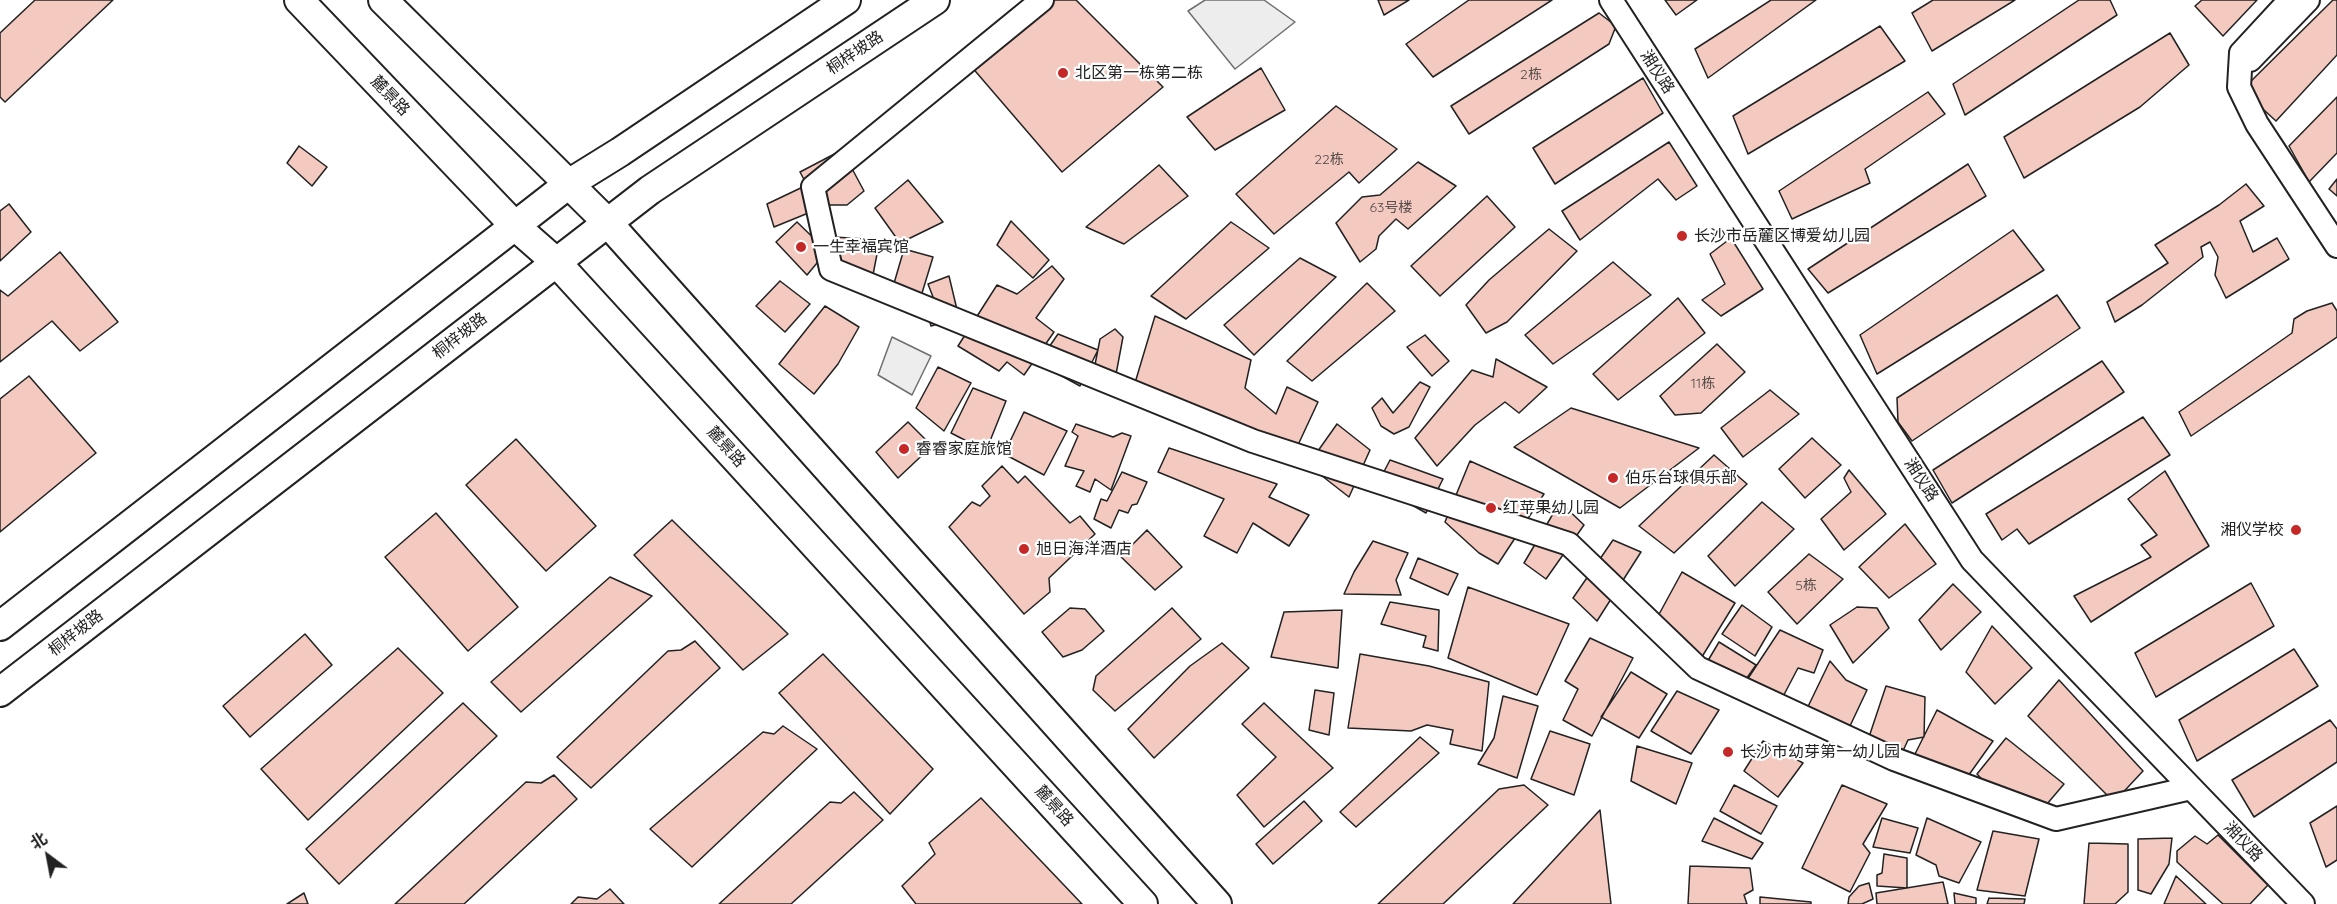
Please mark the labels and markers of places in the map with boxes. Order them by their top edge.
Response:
place label: 北区第一栋第二栋 [1075,63,1203,83]
marker: 北区第一栋第二栋 [1056,66,1070,80]
place label: 长沙市岳麓区博爱幼儿园 [1694,226,1870,246]
marker: 长沙市岳麓区博爱幼儿园 [1675,229,1689,243]
place label: 一生幸福宾馆 [813,237,909,257]
marker: 一生幸福宾馆 [794,240,808,254]
place label: 睿睿家庭旅馆 [916,439,1012,459]
marker: 睿睿家庭旅馆 [897,442,911,456]
place label: 伯乐台球俱乐部 [1625,468,1737,488]
marker: 伯乐台球俱乐部 [1606,471,1620,485]
place label: 红苹果幼儿园 [1503,498,1599,518]
marker: 红苹果幼儿园 [1484,501,1498,515]
place label: 湘仪学校 [2220,520,2284,540]
marker: 湘仪学校 [2289,523,2303,537]
place label: 旭日海洋酒店 [1036,539,1132,559]
marker: 旭日海洋酒店 [1017,542,1031,556]
place label: 长沙市幼芽第一幼儿园 [1740,742,1900,762]
marker: 长沙市幼芽第一幼儿园 [1721,745,1735,759]

